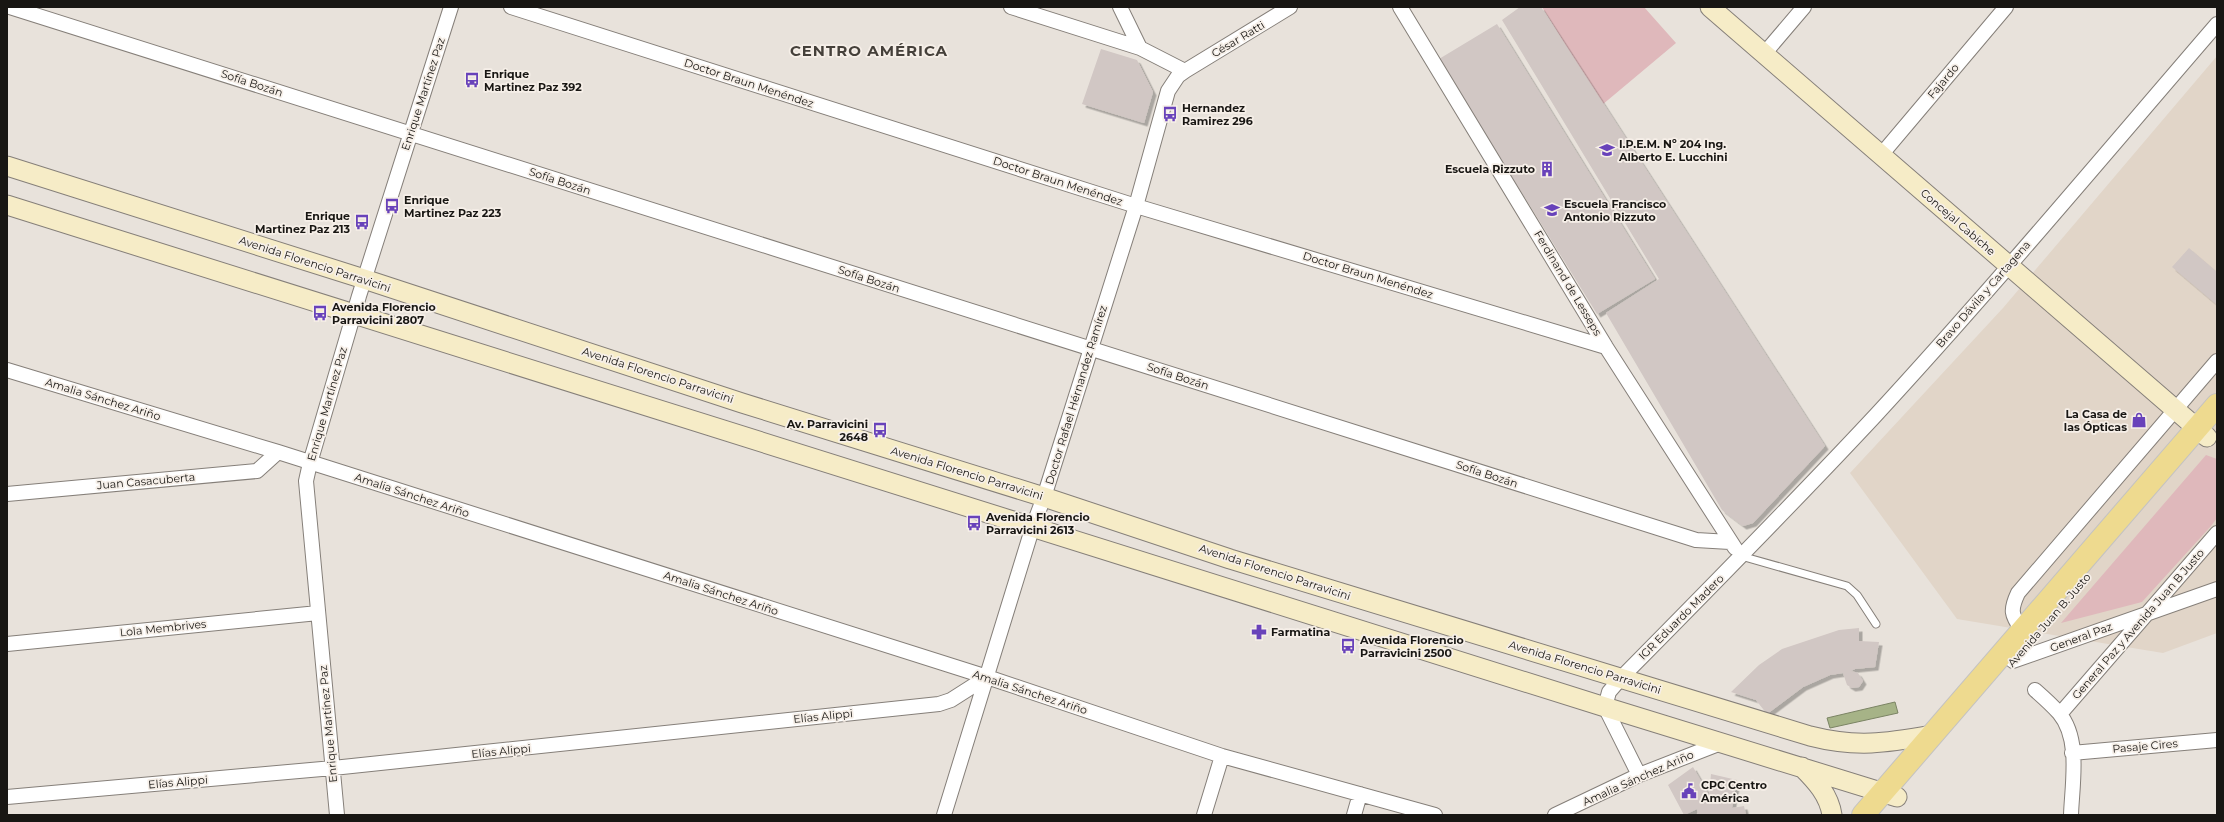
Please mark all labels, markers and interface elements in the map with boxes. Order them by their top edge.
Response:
street label: César Ratti [1209,18,1267,60]
street label: Enrique Martínez Paz [398,35,448,152]
district label: CENTRO AMÉRICA [790,41,948,60]
street label: Doctor Braun Menéndez [682,55,816,111]
street label: Fajardo [1924,61,1962,101]
street label: Sofía Bozán [219,66,285,100]
place label: Enrique Martinez Paz 392 [484,67,582,94]
bus stop icon: Enrique Martinez Paz 392 [463,71,481,89]
place label: Hernandez Ramirez 296 [1182,101,1253,128]
bus stop icon: Hernandez Ramirez 296 [1161,105,1179,123]
place label: I.P.E.M. Nº 204 Ing. Alberto E. Lucchini [1618,137,1727,164]
school or university icon: I.P.E.M. Nº 204 Ing. Alberto E. Lucchini [1598,141,1616,159]
street label: Doctor Braun Menéndez [991,153,1125,209]
building icon: Escuela Rizzuto [1538,160,1556,178]
place label: Escuela Rizzuto [1445,162,1535,176]
street label: Sofía Bozán [527,164,593,198]
street label: Concejal Cabiche [1918,186,1999,259]
place label: Enrique Martinez Paz 223 [404,193,502,220]
bus stop icon: Enrique Martinez Paz 223 [383,197,401,215]
place label: Escuela Francisco Antonio Rizzuto [1563,197,1666,224]
school or university icon: Escuela Francisco Antonio Rizzuto [1543,201,1561,219]
place label: Enrique Martinez Paz 213 [255,209,350,236]
bus stop icon: Enrique Martinez Paz 213 [353,213,371,231]
street label: Ferdinand de Lesseps [1531,228,1605,339]
street label: Avenida Florencio Parravicini [237,233,393,295]
street label: Bravo Dávila y Cartagena [1933,238,2033,350]
street label: Doctor Braun Menéndez [1301,248,1435,302]
street label: Sofía Bozán [836,262,902,296]
place label: Avenida Florencio Parravicini 2807 [331,300,436,327]
street label: Doctor Rafael Hérnandez Ramírez [1042,303,1110,486]
bus stop icon: Avenida Florencio Parravicini 2807 [311,304,329,322]
street label: Avenida Florencio Parravicini [580,344,736,406]
street label: Enrique Martínez Paz [304,345,350,463]
street label: Sofía Bozán [1145,359,1211,393]
street label: Amalia Sánchez Ariño [43,375,163,423]
place label: La Casa de las Ópticas [2064,407,2127,434]
shop icon: La Casa de las Ópticas [2130,411,2148,429]
place label: Av. Parravicini 2648 [786,417,868,444]
bus stop icon: Av. Parravicini 2648 [871,421,889,439]
street label: Avenida Florencio Parravicini [889,443,1045,503]
street label: Sofía Bozán [1454,457,1520,491]
street label: Juan Casacuberta [95,470,196,492]
street label: Amalia Sánchez Ariño [353,470,471,520]
place label: Avenida Florencio Parravicini 2613 [985,510,1090,537]
bus stop icon: Avenida Florencio Parravicini 2613 [965,514,983,532]
street label: Avenida Florencio Parravicini [1197,541,1353,603]
street label: General Paz y Avenida Juan B Justo [2069,546,2207,702]
street label: Amalia Sánchez Ariño [662,568,780,618]
street label: Avenida Juan B. Justo [2004,570,2094,670]
street label: IGR Eduardo Madero [1635,571,1727,663]
street label: Lola Membrives [119,616,208,640]
street label: General Paz [2048,620,2114,654]
pharmacy icon: Farmatina [1250,623,1268,641]
place label: Farmatina [1271,625,1330,639]
place label: Avenida Florencio Parravicini 2500 [1359,633,1464,660]
bus stop icon: Avenida Florencio Parravicini 2500 [1339,637,1357,655]
street label: Avenida Florencio Parravicini [1507,637,1663,697]
street label: Enrique Martínez Paz [316,664,340,783]
street label: Amalia Sánchez Ariño [971,667,1089,717]
street label: Elías Alippi [793,706,853,726]
street label: Pasaje Cires [2112,736,2179,756]
street label: Elías Alippi [471,741,531,761]
street label: Amalia Sánchez Ariño [1580,747,1696,809]
street label: Elías Alippi [148,772,208,792]
place label: CPC Centro América [1700,778,1767,805]
public building icon: CPC Centro América [1680,782,1698,800]

